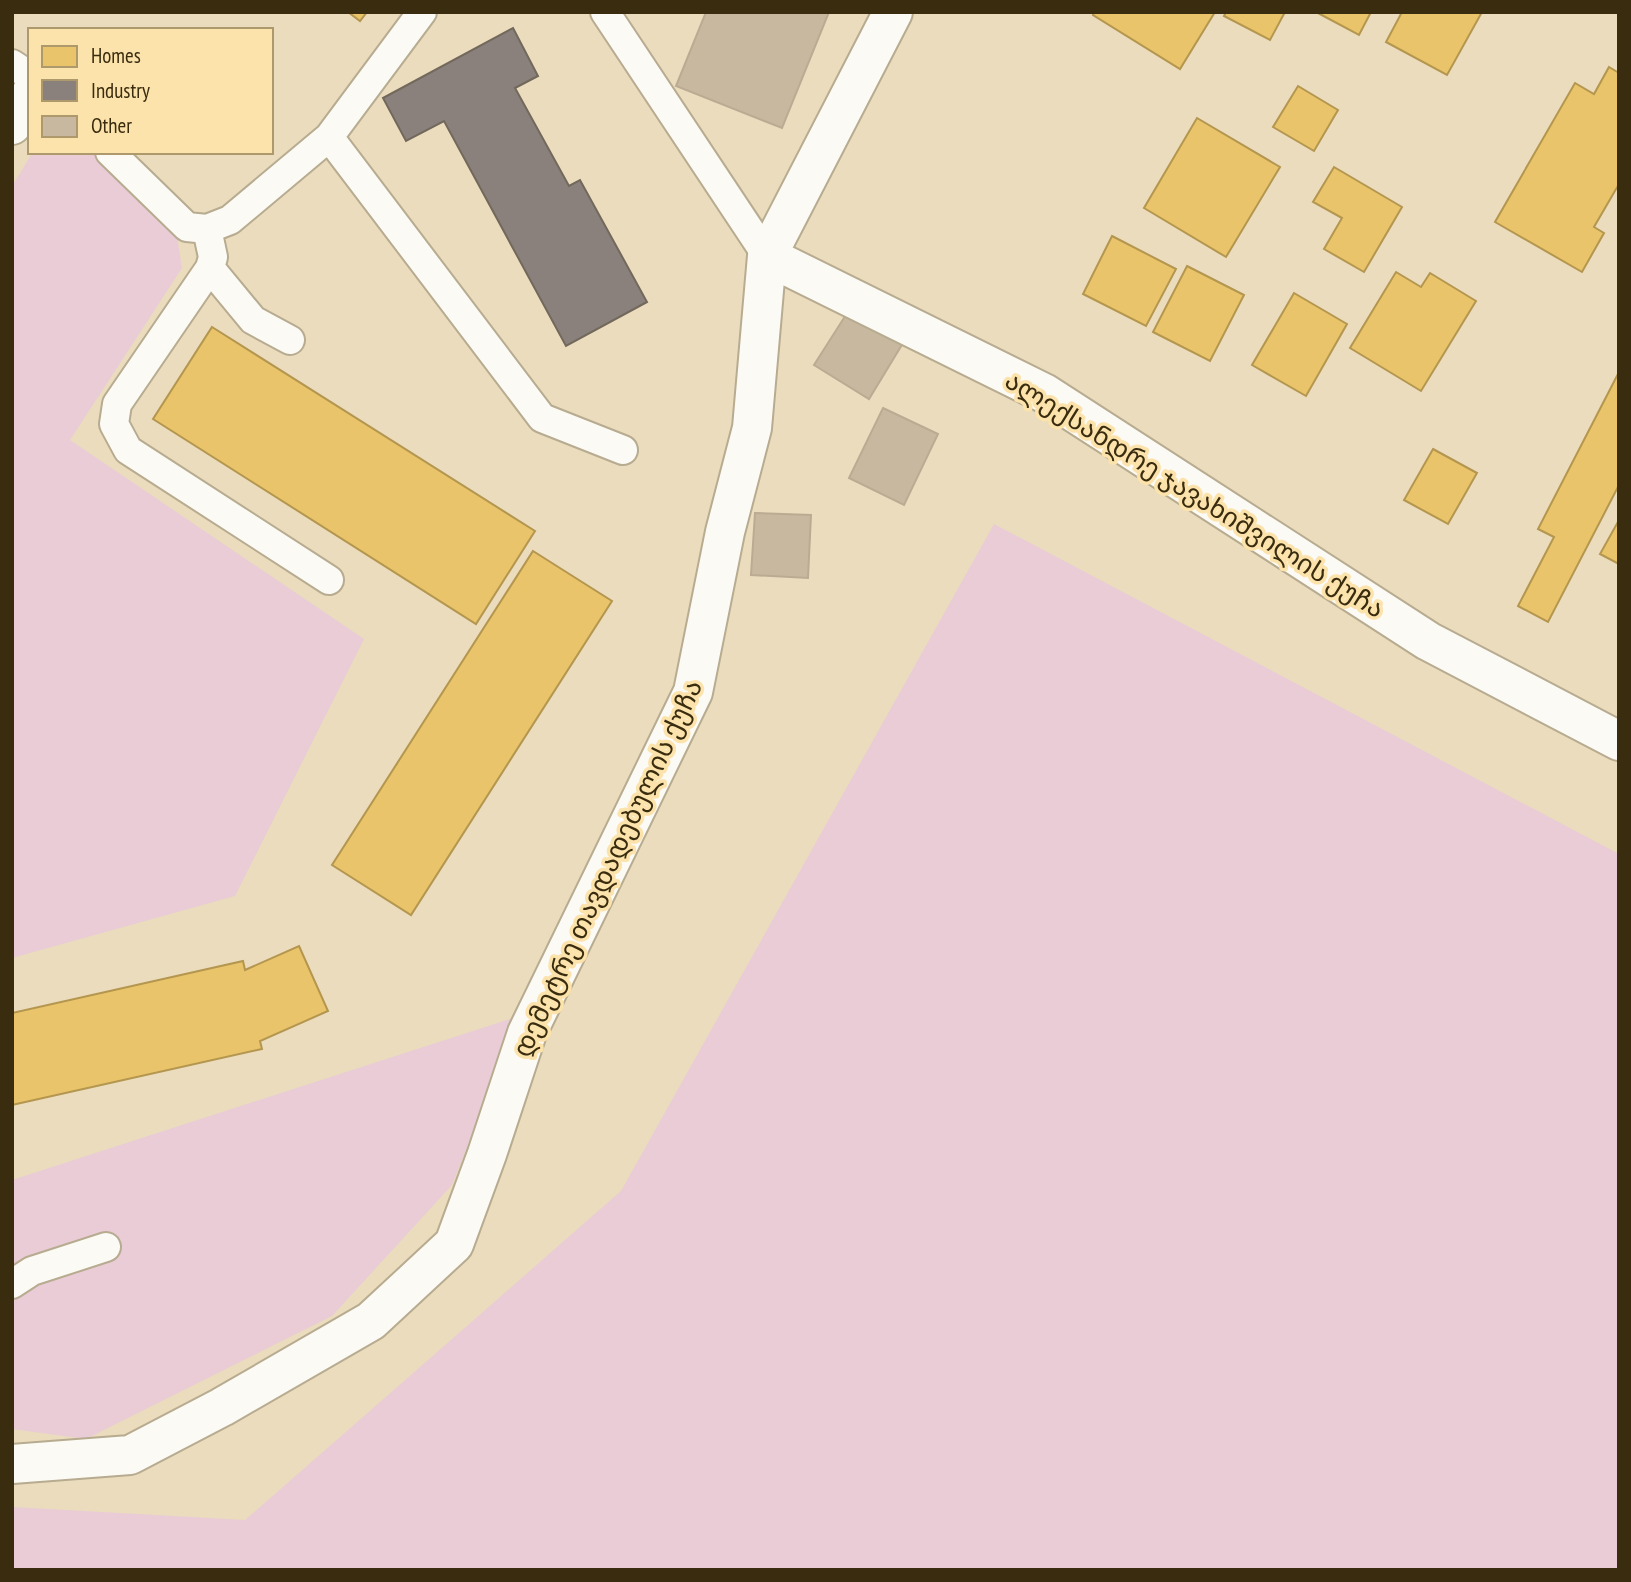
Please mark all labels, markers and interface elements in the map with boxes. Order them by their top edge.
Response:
legend [28,28,273,154]
text: Homes [91,42,141,69]
text: Industry [91,77,150,104]
text: Other [91,112,132,139]
street label: ალექსანდრე ჯავახიშვილის ქუჩა [999,363,1391,625]
street label: დემეტრე თავდადებულის ქუჩა [505,674,709,1062]

